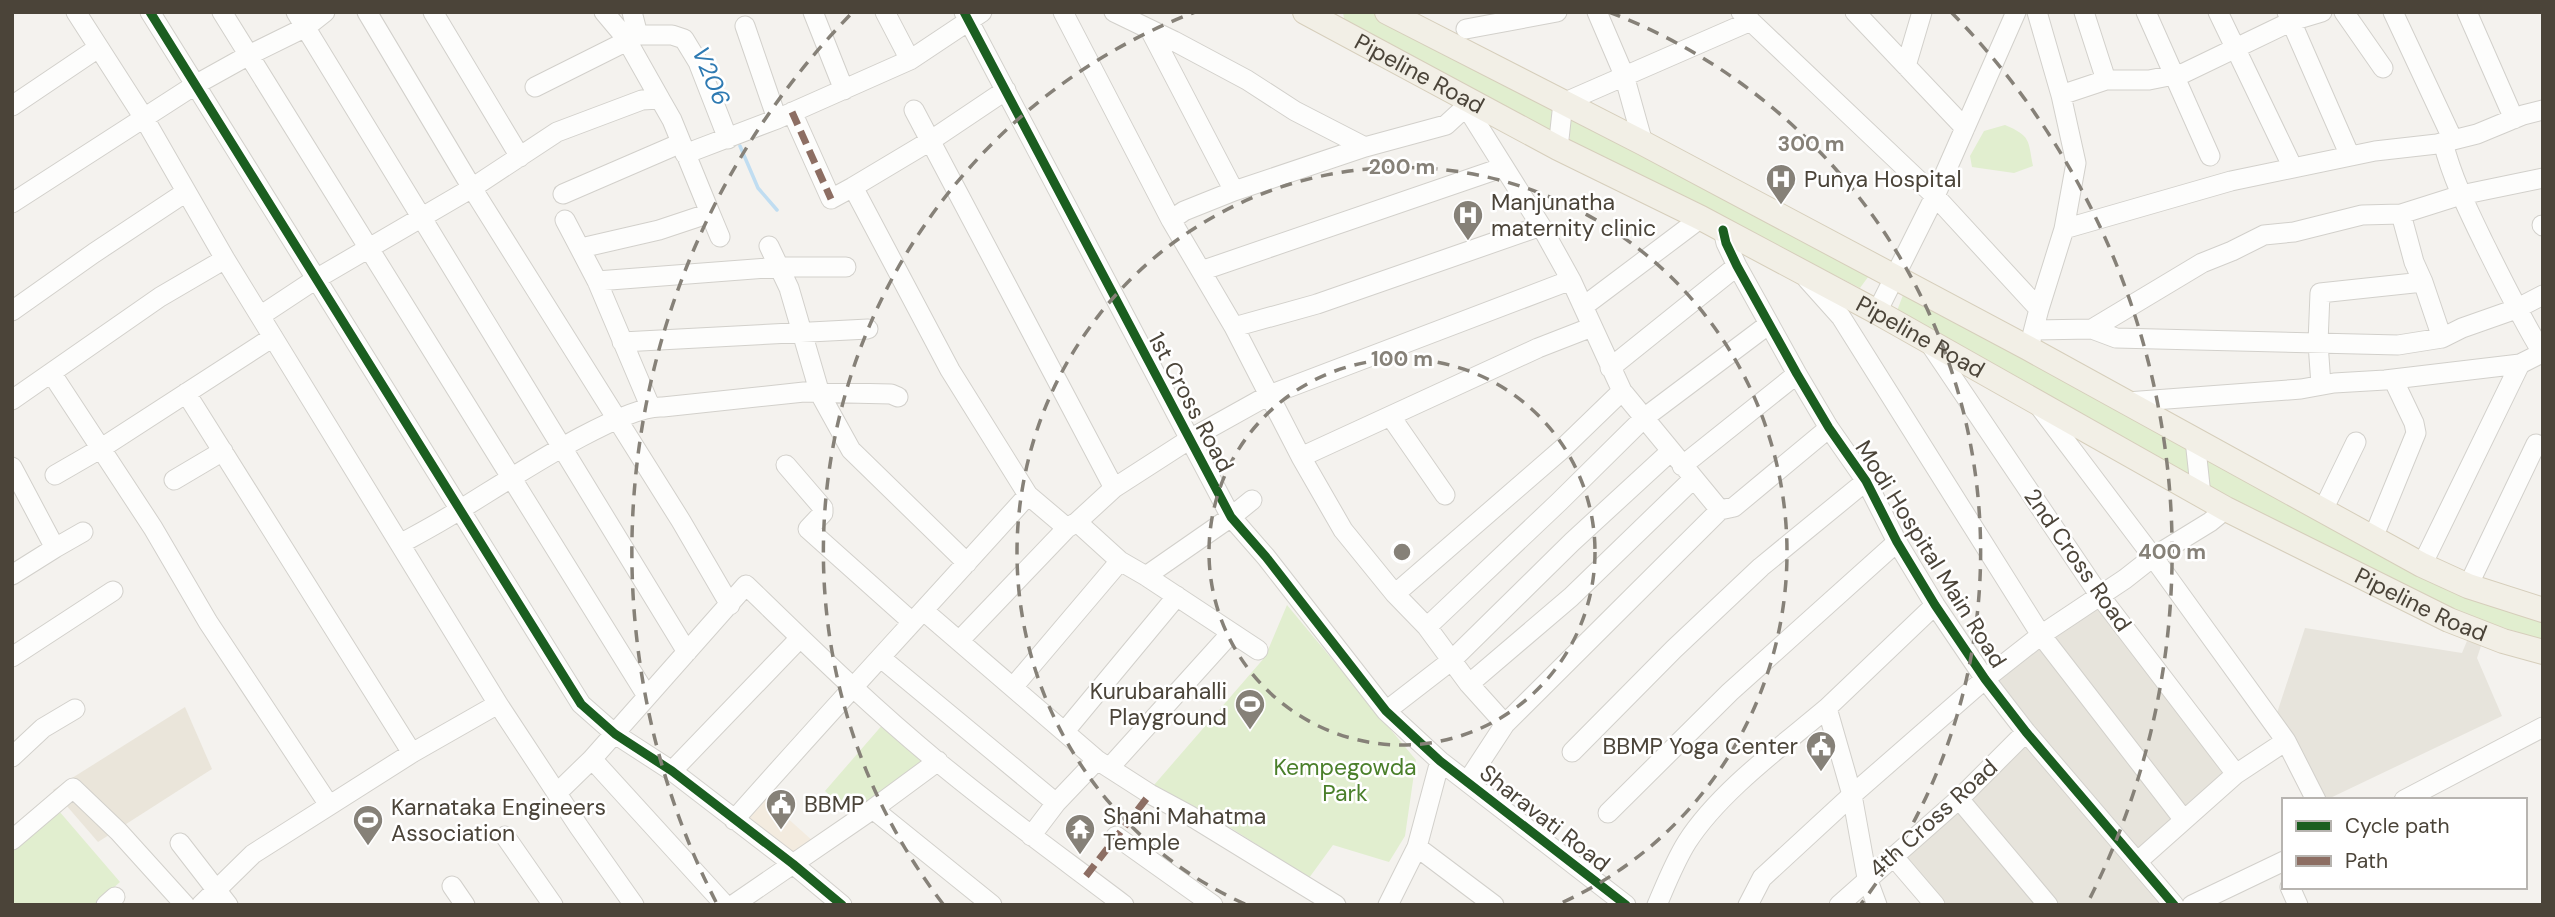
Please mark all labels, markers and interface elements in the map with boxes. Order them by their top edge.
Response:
street label: Pipeline Road [1349,26,1490,121]
water label: V206 [685,42,738,110]
text: 300 m [1778,130,1844,158]
text: 200 m [1369,153,1435,181]
hospital icon: Punya Hospital [1764,162,1798,206]
place label: Punya Hospital [1804,164,1962,194]
place label: Manjunatha maternity clinic [1491,187,1656,243]
hospital icon: Manjunatha maternity clinic [1451,198,1485,242]
street label: Pipeline Road [1851,289,1990,385]
street label: 1st Cross Road [1142,327,1240,477]
text: 100 m [1371,345,1433,373]
street label: Modi Hospital Main Road [1849,435,2013,673]
street label: 2nd Cross Road [2018,483,2138,637]
text: 400 m [2138,538,2206,566]
centre of rings [1390,540,1414,564]
street label: Pipeline Road [2350,561,2491,648]
place label: Kurubarahalli Playground [1090,676,1227,732]
sports icon: Kurubarahalli Playground [1233,687,1267,731]
public building icon: BBMP Yoga Center [1804,729,1838,773]
place label: BBMP Yoga Center [1602,731,1798,761]
park label: Kempegowda Park [1273,752,1417,808]
street label: 4th Cross Road [1862,752,2004,884]
street label: Sharavati Road [1474,758,1616,878]
public building icon: BBMP [764,787,798,831]
place label: BBMP [804,789,864,819]
place label: Karnataka Engineers Association [391,792,606,848]
legend [2282,798,2527,889]
place label: Shani Mahatma Temple [1103,801,1266,857]
sports icon: Karnataka Engineers Association [351,803,385,847]
temple icon: Shani Mahatma Temple [1063,812,1097,856]
text: Cycle path [2345,812,2450,840]
text: Path [2345,847,2388,875]

